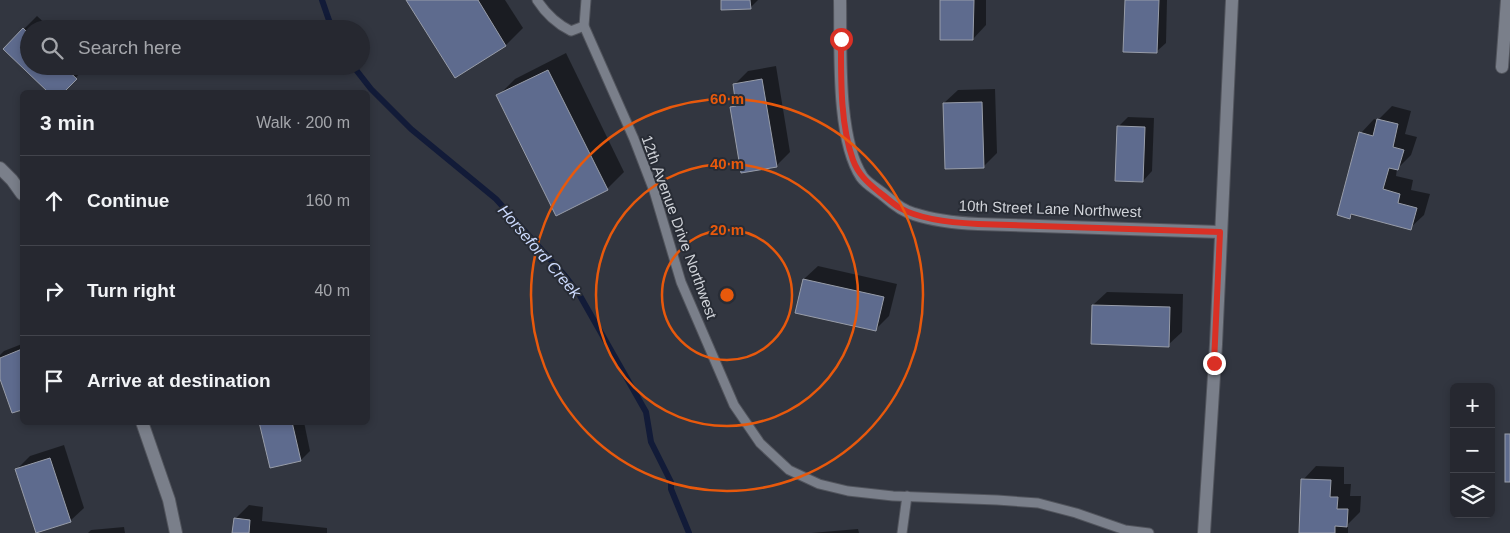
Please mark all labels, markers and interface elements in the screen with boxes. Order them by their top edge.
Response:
search box [20,20,370,75]
route start [830,28,853,51]
icon: search [38,34,66,62]
text: Search here [78,37,182,58]
text: 60 m [710,90,744,107]
text: 3 min [40,111,95,134]
text: Walk · 200 m [256,114,350,131]
street label: 12th Avenue Drive Northwest [638,133,721,322]
text: 40 m [710,155,744,172]
icon: ahead [40,187,68,215]
text: Continue [87,190,169,211]
text: 160 m [306,192,350,209]
street label: 10th Street Lane Northwest [958,197,1142,220]
water label: Horseford Creek [495,201,585,302]
text: 20 m [710,221,744,238]
icon: right [40,277,68,305]
text: Turn right [87,280,175,301]
text: 40 m [314,282,350,299]
centre of rings [718,286,736,304]
route end [1203,352,1226,375]
icon: arrive [40,367,68,395]
text: Arrive at destination [87,370,271,391]
map controls [1450,383,1495,518]
button: + [1450,383,1495,428]
button: − [1450,428,1495,473]
button: layers [1450,473,1495,518]

